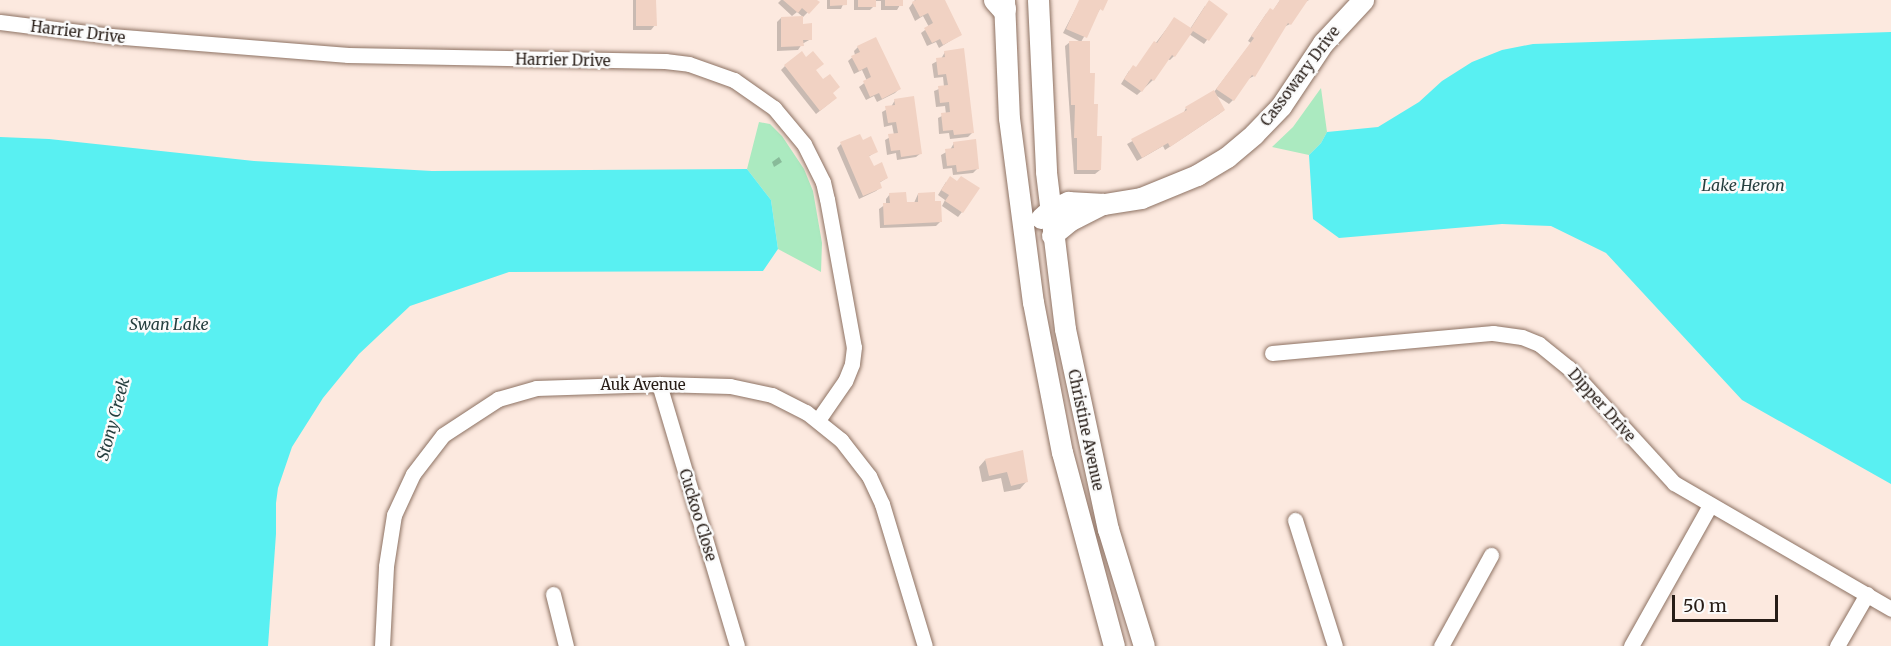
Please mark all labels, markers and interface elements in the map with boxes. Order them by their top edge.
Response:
street label: Harrier Drive [30,17,126,47]
street label: Cassowary Drive [1257,23,1343,129]
street label: Harrier Drive [515,50,611,70]
water label: Lake Heron [1701,175,1785,195]
water label: Swan Lake [129,314,209,334]
street label: Dipper Drive [1565,365,1639,445]
street label: Christine Avenue [1064,368,1108,492]
water label: Stony Creek [93,375,133,463]
street label: Auk Avenue [600,376,686,394]
street label: Cuckoo Close [675,467,721,563]
scale bar [1675,583,1782,621]
text: 50 m [1683,594,1727,617]

